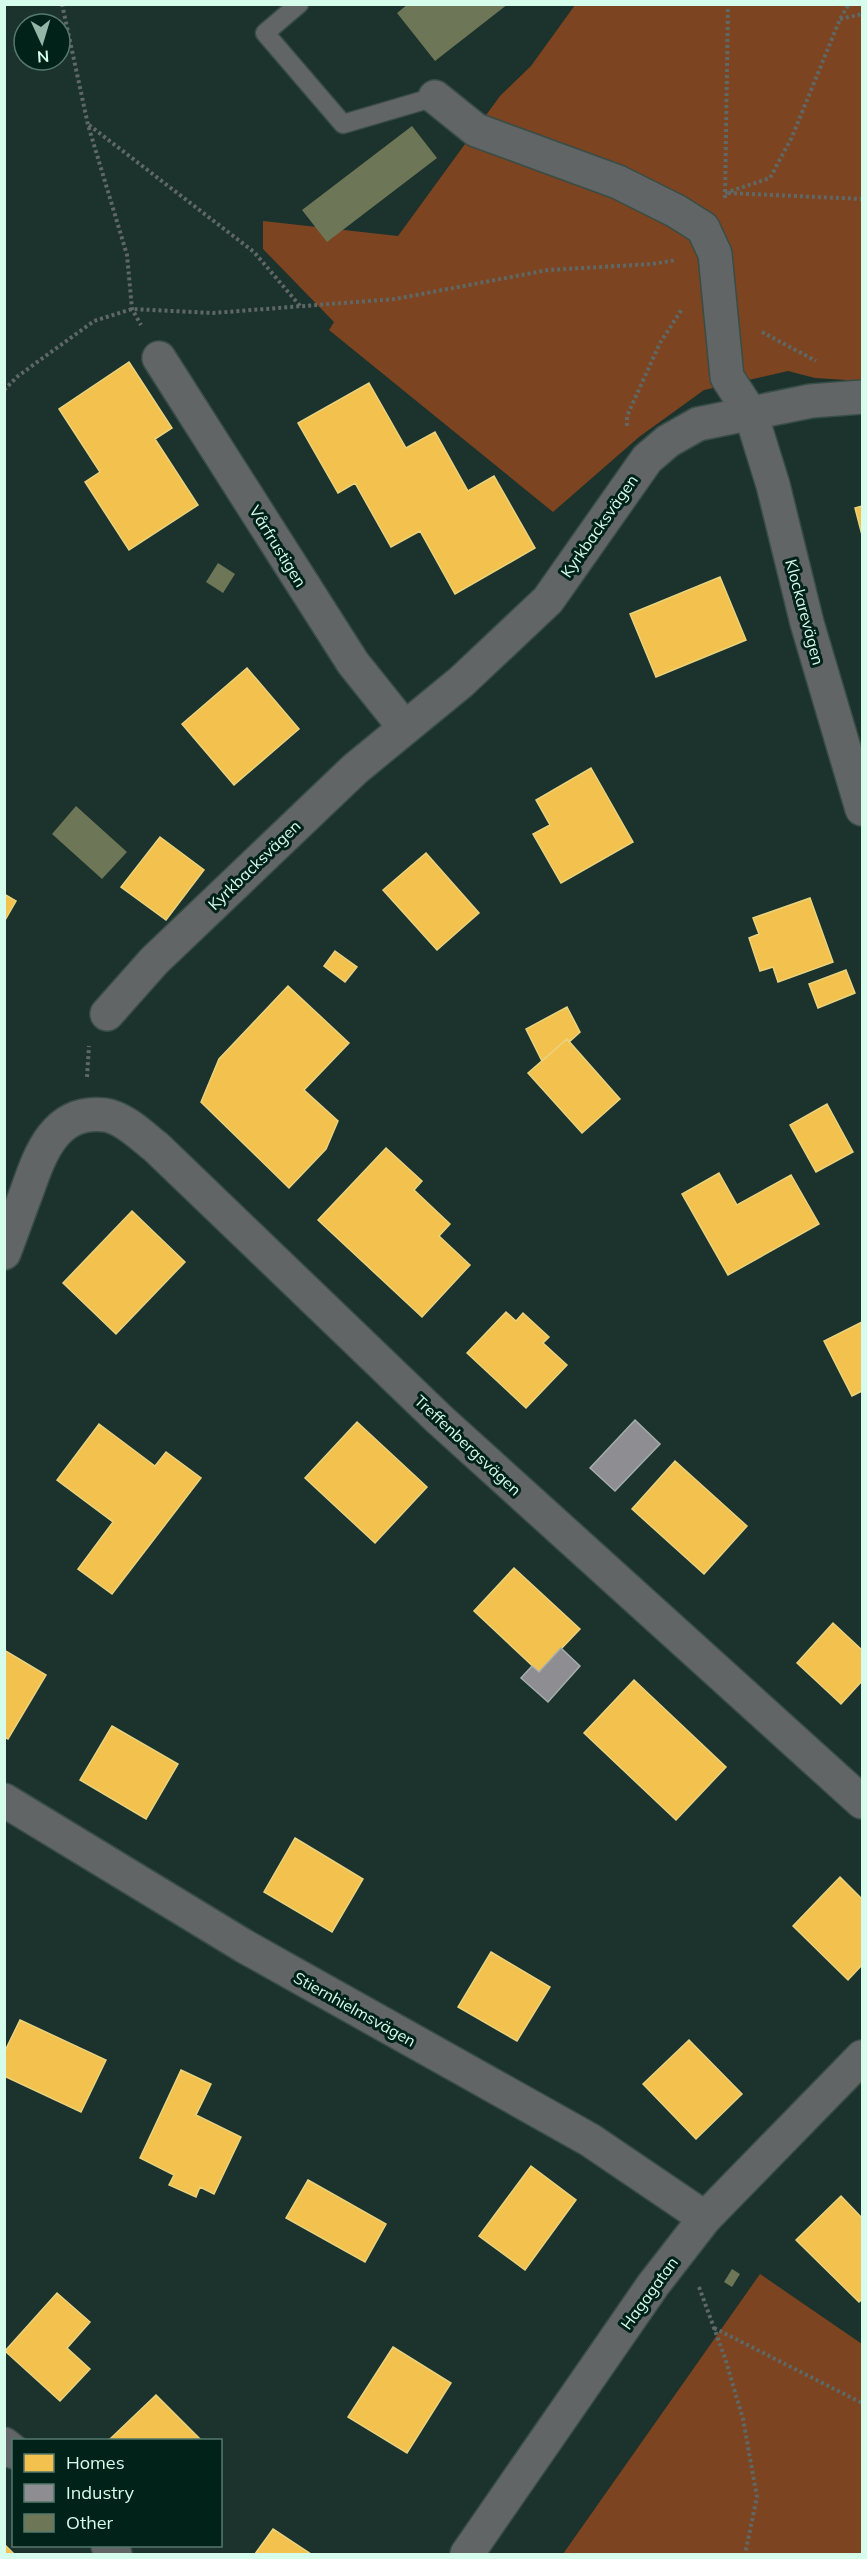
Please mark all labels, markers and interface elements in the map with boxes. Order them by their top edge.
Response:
north arrow [12,12,72,72]
text: N [36,47,50,67]
street label: Kyrkbacksvägen [556,471,642,581]
street label: Vårfrustigen [245,501,311,591]
street label: Klockarevägen [781,557,829,667]
street label: Kyrkbacksvägen [204,816,304,914]
street label: Treffenbergsvägen [411,1390,525,1500]
street label: Stiernhielmsvägen [290,1967,420,2051]
street label: Hagagatan [616,2253,682,2333]
legend [12,2439,222,2547]
text: Homes [66,2451,125,2474]
text: Industry [66,2481,135,2504]
text: Other [66,2511,114,2534]

